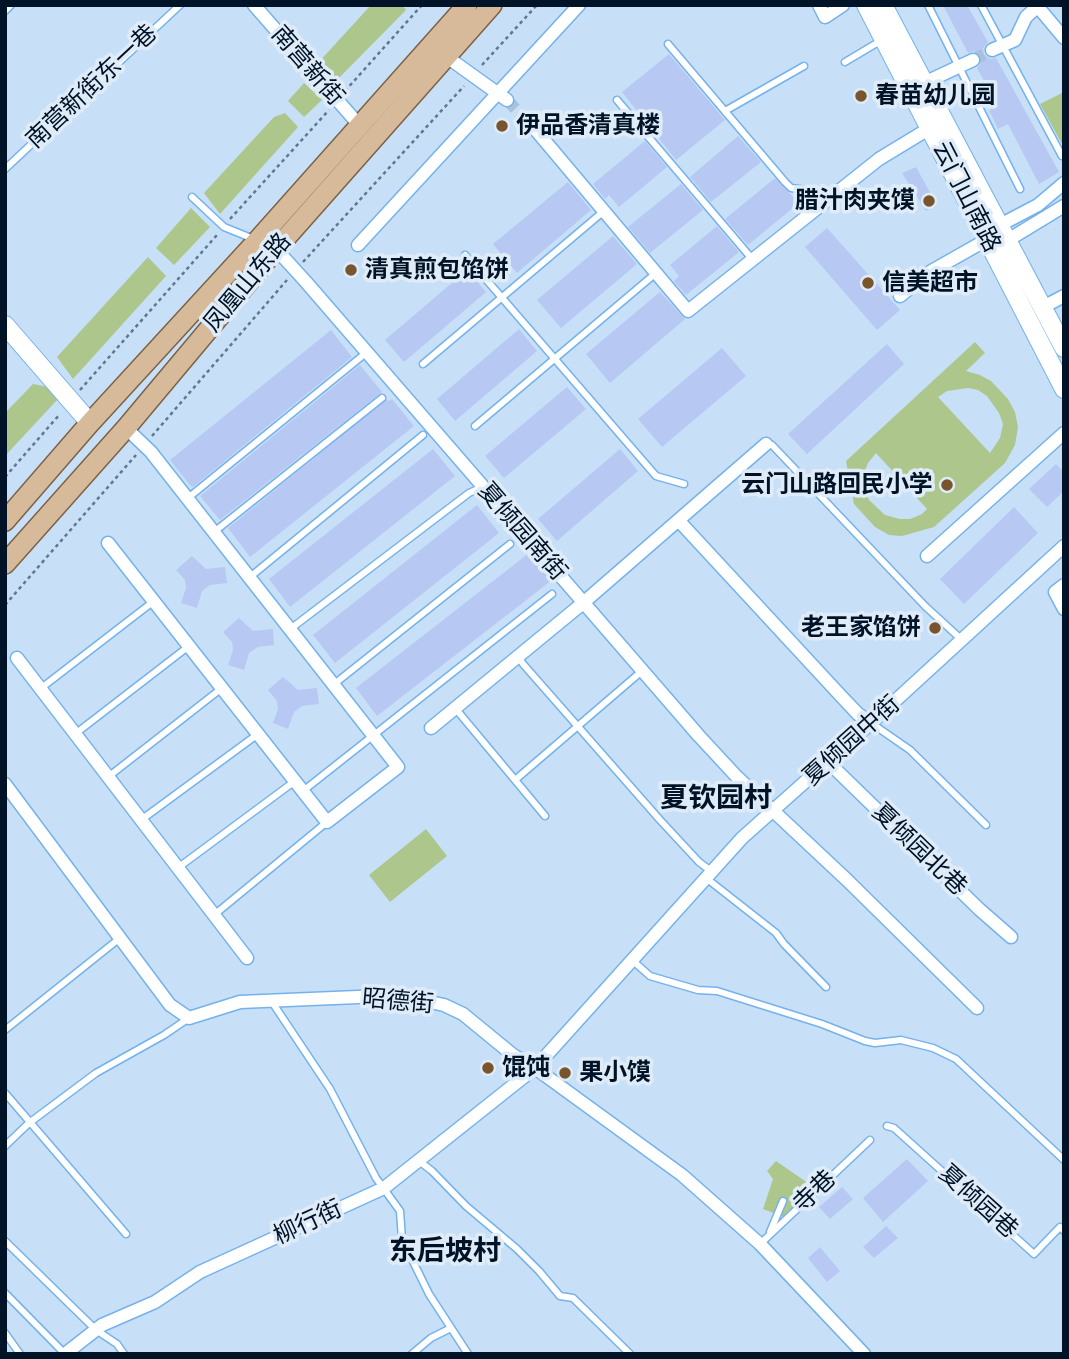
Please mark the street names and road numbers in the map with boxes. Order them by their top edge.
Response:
street label: 南营新街东一巷 [21,19,163,155]
street label: 南营新街 [265,20,349,112]
street label: 云门山南路 [926,137,1006,257]
street label: 凤凰山东路 [198,228,298,338]
street label: 夏倾园南街 [472,477,572,587]
street label: 夏倾园中街 [798,690,906,792]
street label: 夏倾园北巷 [866,798,972,902]
street label: 昭德街 [361,985,435,1019]
street label: 夏倾园巷 [933,1159,1023,1245]
street label: 寺巷 [788,1165,842,1219]
street label: 柳行街 [269,1195,347,1251]

